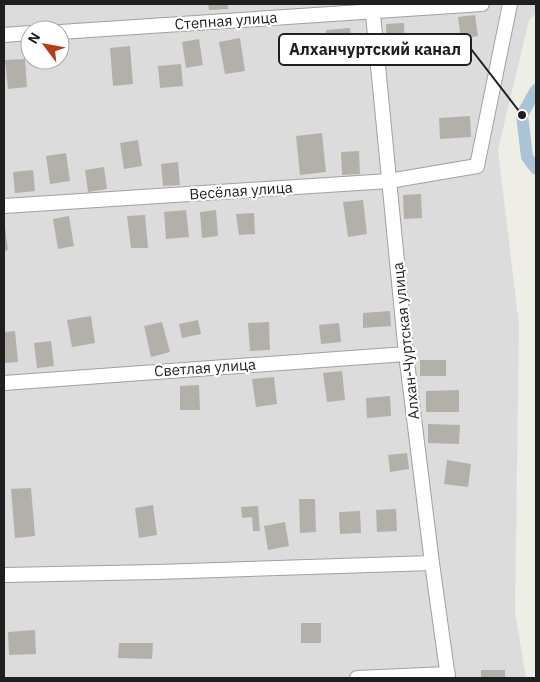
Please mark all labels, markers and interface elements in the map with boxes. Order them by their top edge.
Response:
street label: Степная улица [174,7,278,34]
north arrow [20,20,70,70]
text: N [24,29,44,47]
callout: Алханчуртский канал [279,34,471,65]
text: Алханчуртский канал [289,39,461,59]
street label: Весёлая улица [189,177,293,204]
street label: Алхан-Чуртская улица [388,261,423,421]
street label: Светлая улица [153,354,257,381]

